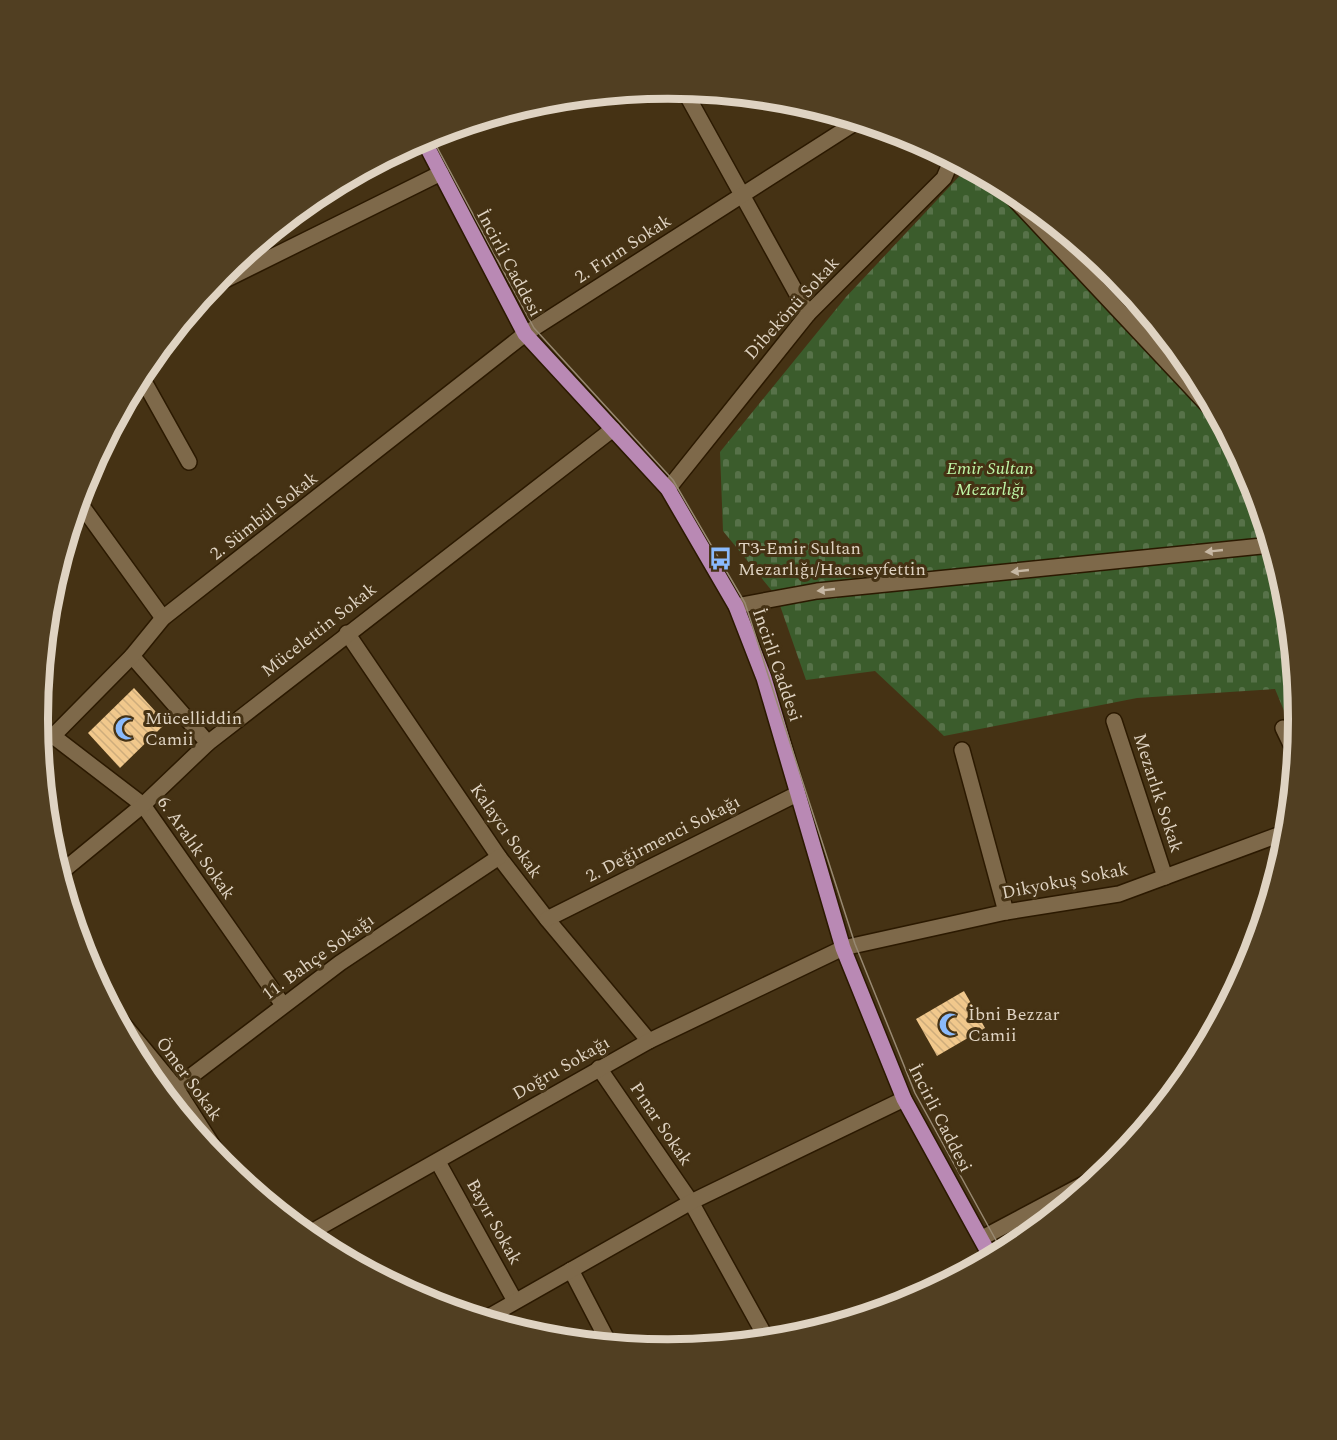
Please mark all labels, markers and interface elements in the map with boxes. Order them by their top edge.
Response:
street label: İncirli Caddesi [469,204,549,322]
street label: 2. Fırın Sokak [569,208,677,290]
street label: Dibekönü Sokak [738,250,846,366]
park label: Emir Sultan Mezarlığı [946,455,1034,503]
street label: 2. Sümbül Sokak [204,465,324,567]
place label: T3-Emir Sultan Mezarlığı/Hacıseyfettin [738,535,926,583]
bus stop icon: T3-Emir Sultan Mezarlığı/Hacıseyfettin [707,545,733,571]
one-way arrow [1204,546,1223,556]
one-way arrow [1010,566,1029,576]
street label: Mücelettin Sokak [255,576,383,684]
one-way arrow [816,585,835,595]
street label: İncirli Caddesi [745,605,809,725]
place label: Mücelliddin Camii [145,705,242,753]
mosque icon: Mücelliddin Camii [114,715,140,741]
street label: Mezarlık Sokak [1126,730,1190,856]
street label: Kalaycı Sokak [463,778,549,884]
street label: 2. Değirmenci Sokağı [581,788,745,890]
street label: 6. Aralık Sokak [150,791,242,905]
street label: Dikyokuş Sokak [999,855,1131,907]
street label: 11. Bahçe Sokağı [256,907,380,1007]
place label: İbni Bezzar Camii [968,1001,1060,1049]
mosque icon: İbni Bezzar Camii [937,1011,963,1037]
street label: Doğru Sokağı [507,1029,615,1107]
street label: Ömer Sokak [149,1031,229,1127]
street label: İncirli Caddesi [901,1059,979,1177]
street label: Pınar Sokak [623,1077,699,1171]
street label: Bayır Sokak [459,1174,529,1270]

